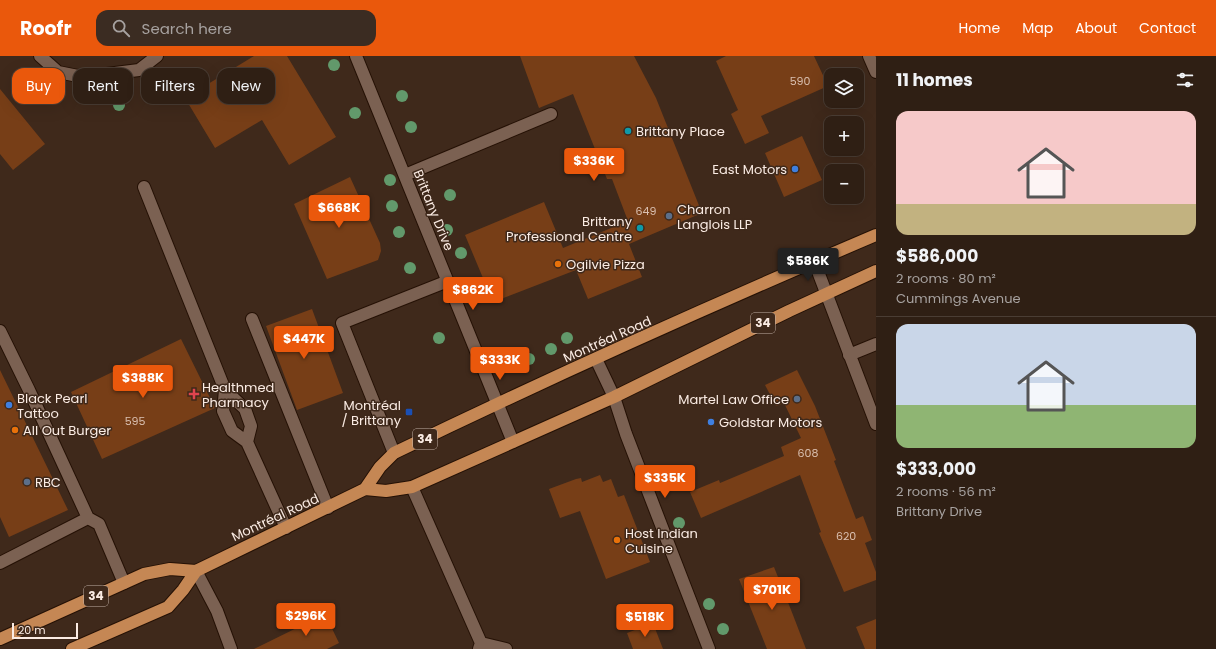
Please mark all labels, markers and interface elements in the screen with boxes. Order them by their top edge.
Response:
search box [96,10,376,46]
text: Roofr [20,15,72,42]
icon: search [110,17,132,39]
text: Search here [142,18,232,39]
text: Home [958,18,1000,38]
text: Map [1022,18,1053,38]
text: About [1075,18,1117,38]
text: Contact [1139,18,1196,38]
chip: Buy [12,68,65,104]
chip: Rent [73,68,133,104]
chip: Filters [141,68,209,104]
chip: New [217,68,275,104]
map controls [824,68,864,204]
button: layers [824,68,864,108]
text: 11 homes [896,68,973,92]
icon: filters [1174,69,1196,91]
house number: 590 [790,73,810,89]
button: + [824,116,864,156]
place label: Brittany Place [636,122,725,141]
marker: Brittany Place [623,126,633,136]
icon: home [1010,137,1082,209]
pin: $336K [566,148,622,182]
text: $336K [573,151,615,170]
place label: East Motors [712,160,787,179]
marker: East Motors [790,164,800,174]
button: − [824,164,864,204]
street label: Brittany Drive [409,167,458,254]
pin: $668K [311,195,367,229]
text: $668K [318,198,360,217]
place label: Charron Langlois LLP [677,200,753,234]
house number: 649 [636,203,656,219]
marker: Charron Langlois LLP [664,211,674,221]
place label: Brittany Professional Centre [506,212,633,246]
marker: Brittany Professional Centre [635,223,645,233]
text: $586,000 [896,244,978,268]
pin: $586K [780,248,836,282]
text: $586K [787,251,829,270]
place label: Ogilvie Pizza [566,255,645,274]
marker: Ogilvie Pizza [553,259,563,269]
text: 2 rooms · 80 m² [896,269,996,288]
pin: $862K [445,277,501,311]
text: $862K [452,280,494,299]
text: Cummings Avenue [896,289,1021,308]
street label: Montréal Road [560,312,654,367]
road number: 34 [751,313,775,333]
pin: $447K [276,326,332,360]
text: $447K [283,329,325,348]
pin: $333K [472,347,528,381]
text: $333K [479,350,521,369]
icon: home [1010,350,1082,422]
pin: $388K [115,365,171,399]
text: $388K [122,368,164,387]
place label: Healthmed Pharmacy [202,378,274,412]
place label: Black Pearl Tattoo [17,389,87,423]
marker: Healthmed Pharmacy [189,389,199,399]
place label: Martel Law Office [678,390,789,409]
marker: Martel Law Office [792,394,802,404]
place label: Montréal / Brittany [341,396,402,430]
marker: Black Pearl Tattoo [4,400,14,410]
marker: Montréal / Brittany [404,407,414,417]
house number: 595 [125,413,145,429]
place label: Goldstar Motors [719,413,822,432]
marker: Goldstar Motors [706,417,716,427]
place label: All Out Burger [23,421,111,440]
marker: All Out Burger [10,425,20,435]
road number: 34 [413,429,437,449]
house number: 608 [798,445,818,461]
text: $333,000 [896,457,976,481]
pin: $335K [637,465,693,499]
text: $335K [644,468,686,487]
place label: RBC [35,473,61,492]
marker: RBC [22,477,32,487]
text: 2 rooms · 56 m² [896,482,996,501]
street label: Montréal Road [228,489,322,546]
text: Brittany Drive [896,502,982,521]
place label: Host Indian Cuisine [625,524,698,558]
house number: 620 [836,528,856,544]
marker: Host Indian Cuisine [612,535,622,545]
pin: $701K [744,577,800,611]
text: $701K [753,580,791,599]
road number: 34 [84,586,108,606]
pin: $296K [278,603,334,637]
pin: $518K [617,604,673,638]
text: $296K [285,606,327,625]
text: $518K [625,607,665,626]
scale bar [12,621,78,640]
text: 20 m [18,622,46,638]

